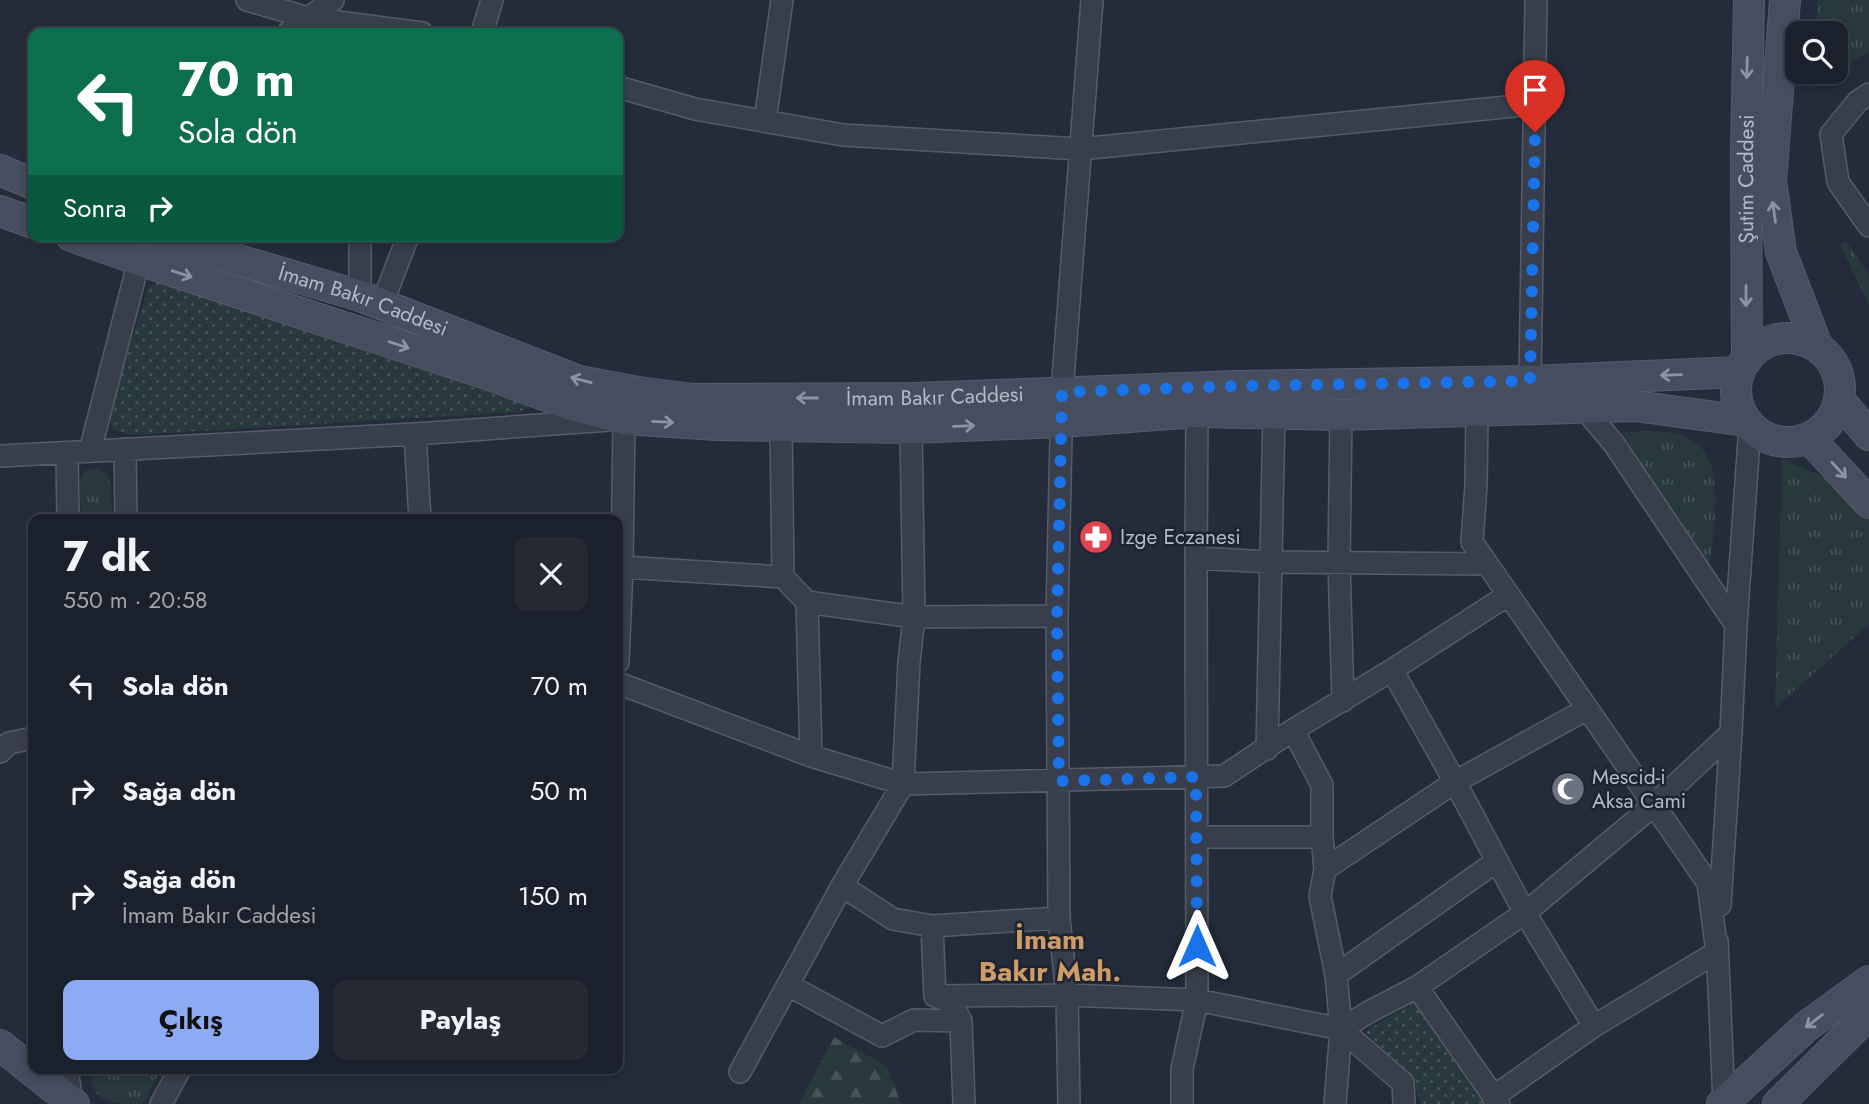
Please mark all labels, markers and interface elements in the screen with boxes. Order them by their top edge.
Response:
map controls [1785,21,1848,84]
button: search [1785,21,1848,84]
text: 70 m [178,44,295,114]
icon: left [63,56,154,147]
one-way arrow [1741,56,1754,79]
pin [1505,60,1565,132]
icon: arrive [1516,71,1554,109]
text: Sola dön [178,109,298,155]
street label: Şutim Caddesi [1731,114,1762,244]
text: Sonra [63,189,127,227]
icon: right [141,189,179,227]
one-way arrow [1767,201,1780,224]
street label: İmam Bakır Caddesi [275,258,452,344]
one-way arrow [171,269,193,282]
one-way arrow [1739,284,1753,307]
one-way arrow [387,340,409,352]
one-way arrow [1660,369,1683,382]
one-way arrow [570,373,592,386]
street label: İmam Bakır Caddesi [846,379,1024,413]
one-way arrow [796,391,819,405]
one-way arrow [651,416,674,429]
one-way arrow [952,419,975,432]
one-way arrow [1831,461,1847,479]
pharmacy icon: Izge Eczanesi [1077,518,1115,556]
place label: Izge Eczanesi [1120,522,1241,552]
text: 7 dk [63,526,151,587]
button: close [514,537,588,611]
text: 550 m · 20:58 [63,583,208,617]
icon: left [63,667,101,705]
text: Sola dön [122,667,229,705]
text: 70 m [531,667,588,705]
place label: Mescid-i Aksa Cami [1592,762,1686,816]
mosque icon: Mescid-i Aksa Cami [1549,770,1587,808]
icon: right [63,772,101,810]
text: Sağa dön [122,772,236,810]
text: 50 m [530,772,588,810]
text: Sağa dön [122,860,236,898]
icon: right [63,877,101,915]
text: 150 m [518,877,588,915]
text: İmam Bakır Caddesi [122,898,316,932]
position arrow [1160,909,1234,983]
district label: İmam Bakır Mah. [979,919,1121,992]
button: Çıkış [63,980,319,1060]
button: Paylaş [333,980,588,1060]
one-way arrow [1805,1014,1824,1029]

